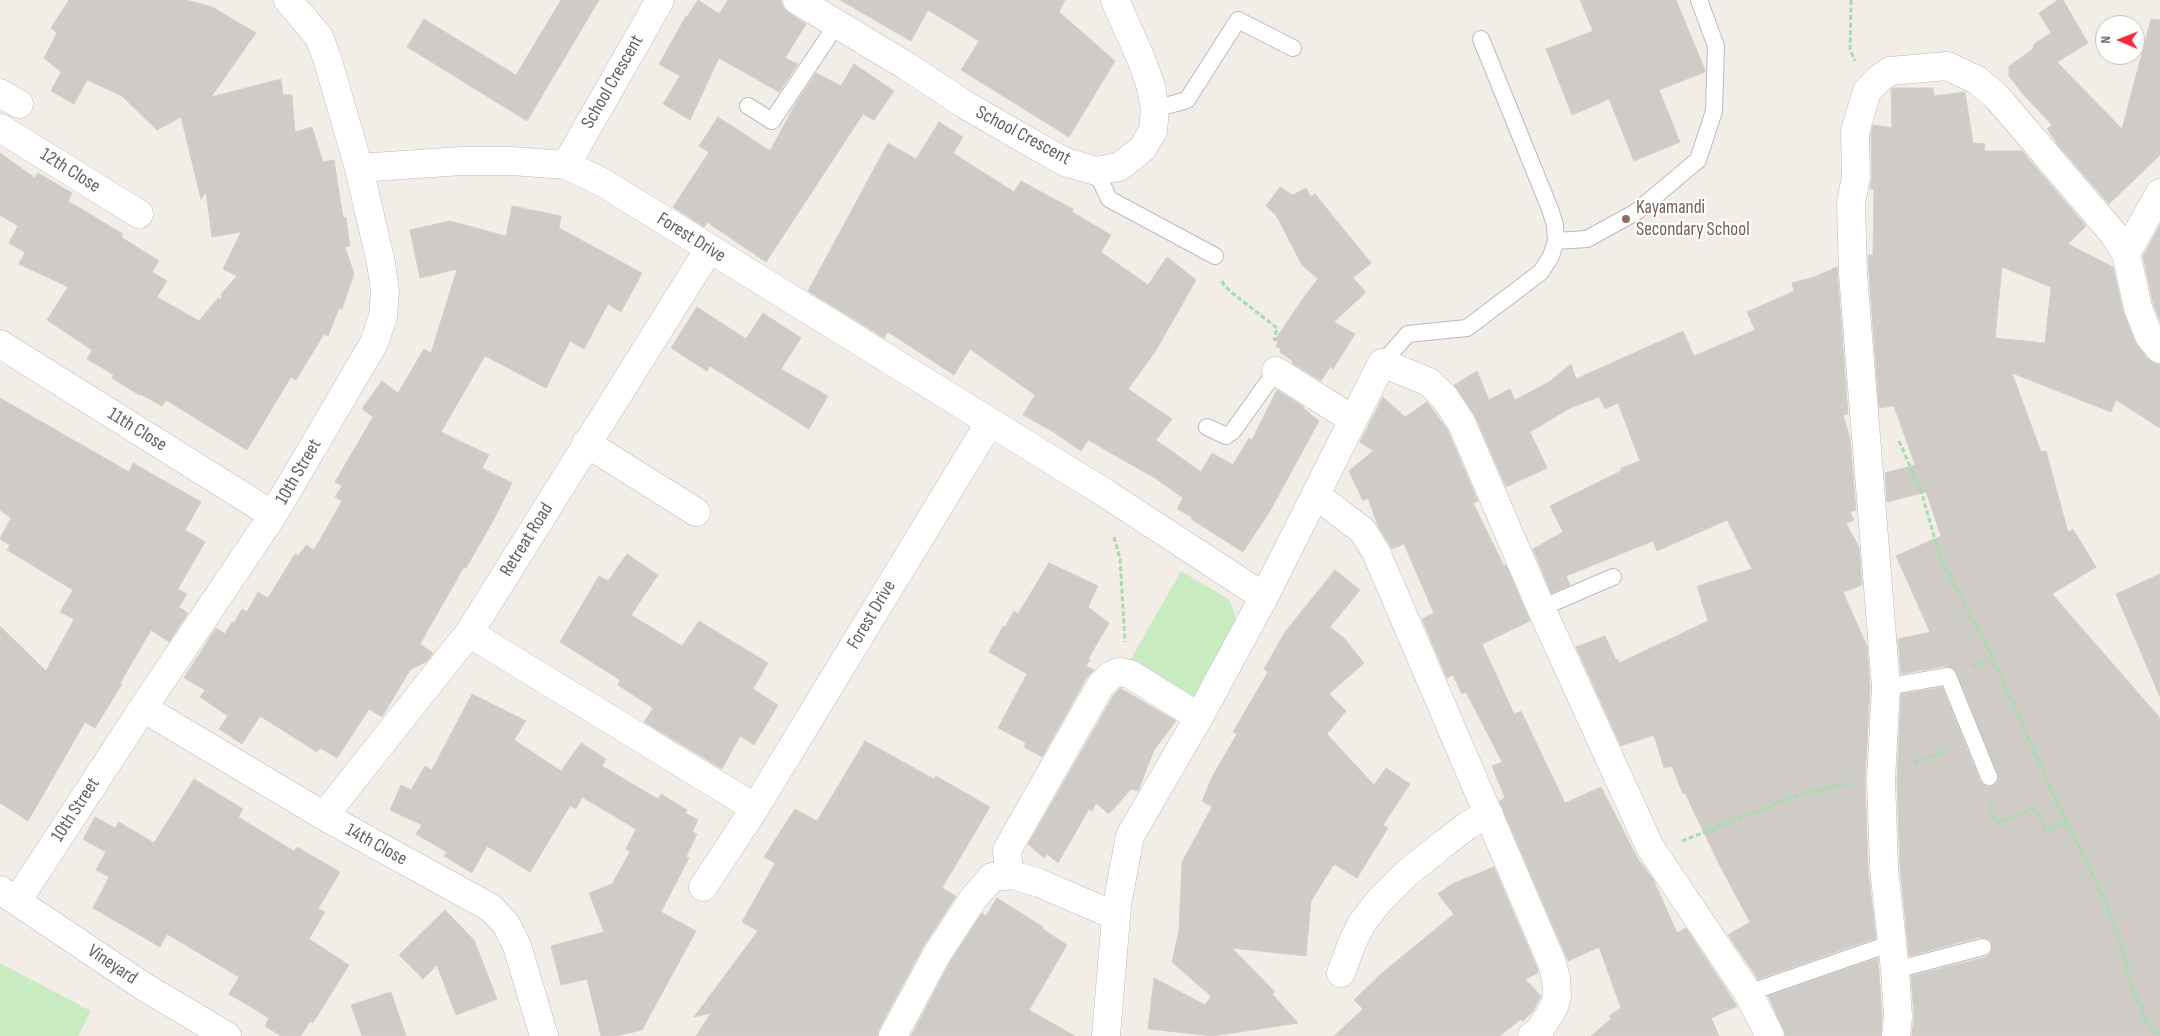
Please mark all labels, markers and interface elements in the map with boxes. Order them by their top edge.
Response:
north arrow [2095,15,2145,65]
street label: School Crescent [577,31,649,133]
text: N [2097,36,2114,44]
street label: School Crescent [972,101,1074,171]
street label: 12th Close [36,144,104,198]
place label: Kayamandi Secondary School [1636,197,1750,241]
street label: Forest Drive [653,208,729,268]
marker: Kayamandi Secondary School [1620,213,1632,225]
street label: 11th Close [103,403,171,457]
street label: 10th Street [271,435,327,509]
street label: Retreat Road [495,499,559,581]
street label: Forest Drive [843,576,901,654]
street label: 10th Street [47,774,105,846]
street label: 14th Close [341,819,411,871]
street label: Vineyard [83,940,141,990]

